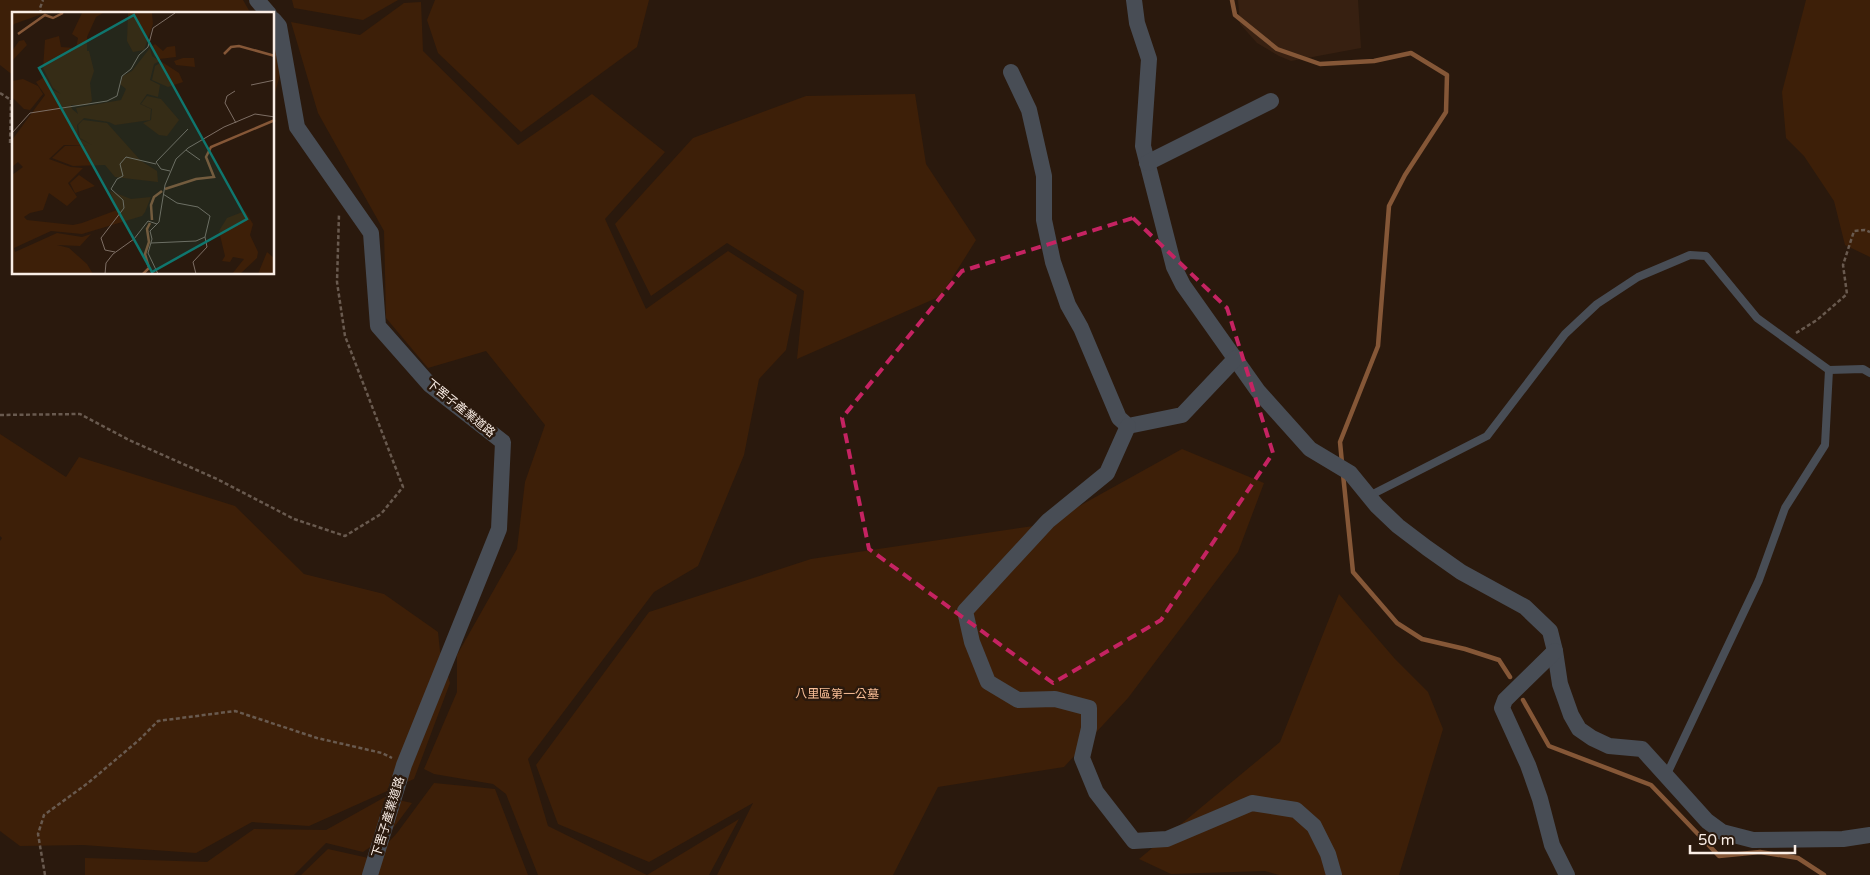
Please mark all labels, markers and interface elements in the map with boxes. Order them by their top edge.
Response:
inset map [12,12,275,275]
street label: 下罟子產業道路 [424,376,498,440]
park label: 八里區第一公墓 [795,687,879,701]
street label: 下罟子產業道路 [369,775,407,859]
scale bar [1690,822,1795,854]
text: 50 m [1698,831,1735,849]

